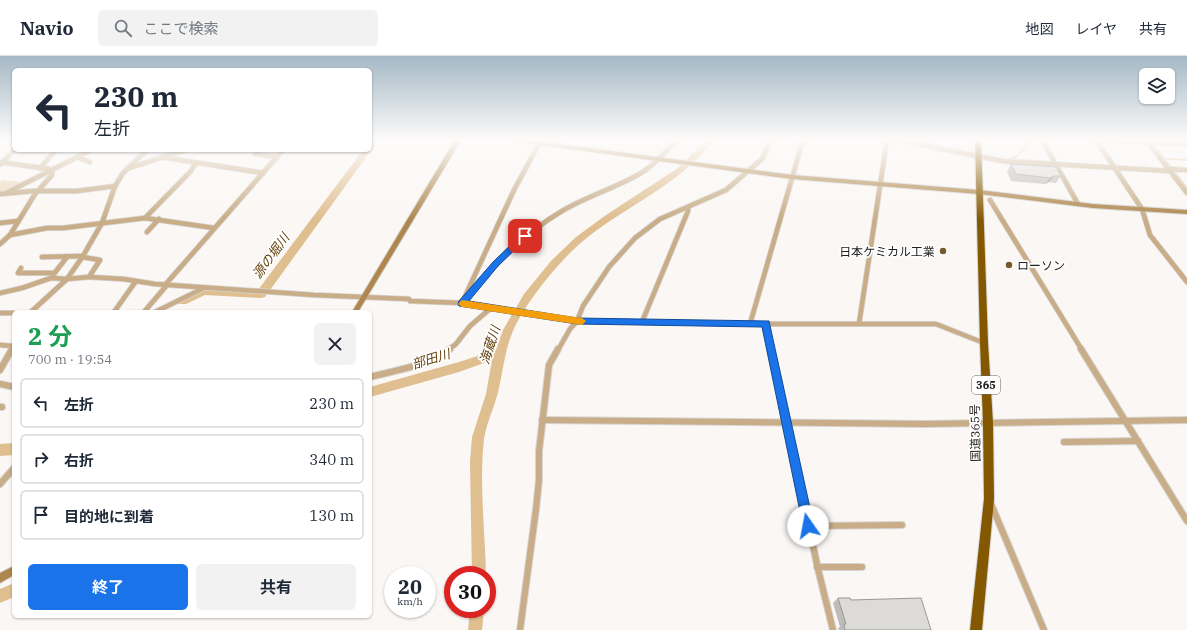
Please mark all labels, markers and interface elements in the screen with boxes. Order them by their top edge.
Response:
search box [98,10,378,46]
text: Navio [20,16,74,40]
icon: search [112,17,134,39]
text: ここで検索 [144,19,219,38]
text: 地図 [1025,20,1053,38]
text: レイヤ [1075,20,1117,38]
text: 共有 [1139,20,1167,38]
map controls [1139,68,1175,104]
button: layers [1139,68,1175,104]
text: 230 m [94,78,178,115]
icon: left [28,84,80,136]
text: 左折 [94,117,130,140]
pin [508,219,542,253]
icon: arrive [514,225,536,247]
water label: 源の堀川 [249,228,294,282]
place label: 日本ケミカル工業 [839,244,935,259]
marker: 日本ケミカル工業 [938,246,948,256]
place label: ローソン [1017,258,1065,273]
marker: ローソン [1004,260,1014,270]
text: 2 分 [28,320,72,352]
water label: 海蔵川 [476,322,505,366]
button: close [314,323,356,365]
water label: 部田川 [410,345,454,373]
text: 700 m · 19:54 [28,351,112,368]
road number: 365 [972,376,1000,394]
icon: left [30,392,52,414]
text: 230 m [309,394,354,413]
text: 左折 [64,395,94,414]
street label: 国道365号 [967,404,983,462]
icon: right [30,448,52,470]
text: 340 m [309,450,354,469]
text: 右折 [64,451,94,470]
icon: arrive [30,504,52,526]
position arrow [787,505,829,547]
text: 130 m [309,506,354,525]
text: 目的地に到着 [64,507,154,526]
button: 終了 [28,564,188,610]
button: 共有 [196,564,356,610]
speed limit sign: 30 [444,566,496,618]
text: 20 [398,573,422,600]
text: km/h [397,595,423,608]

